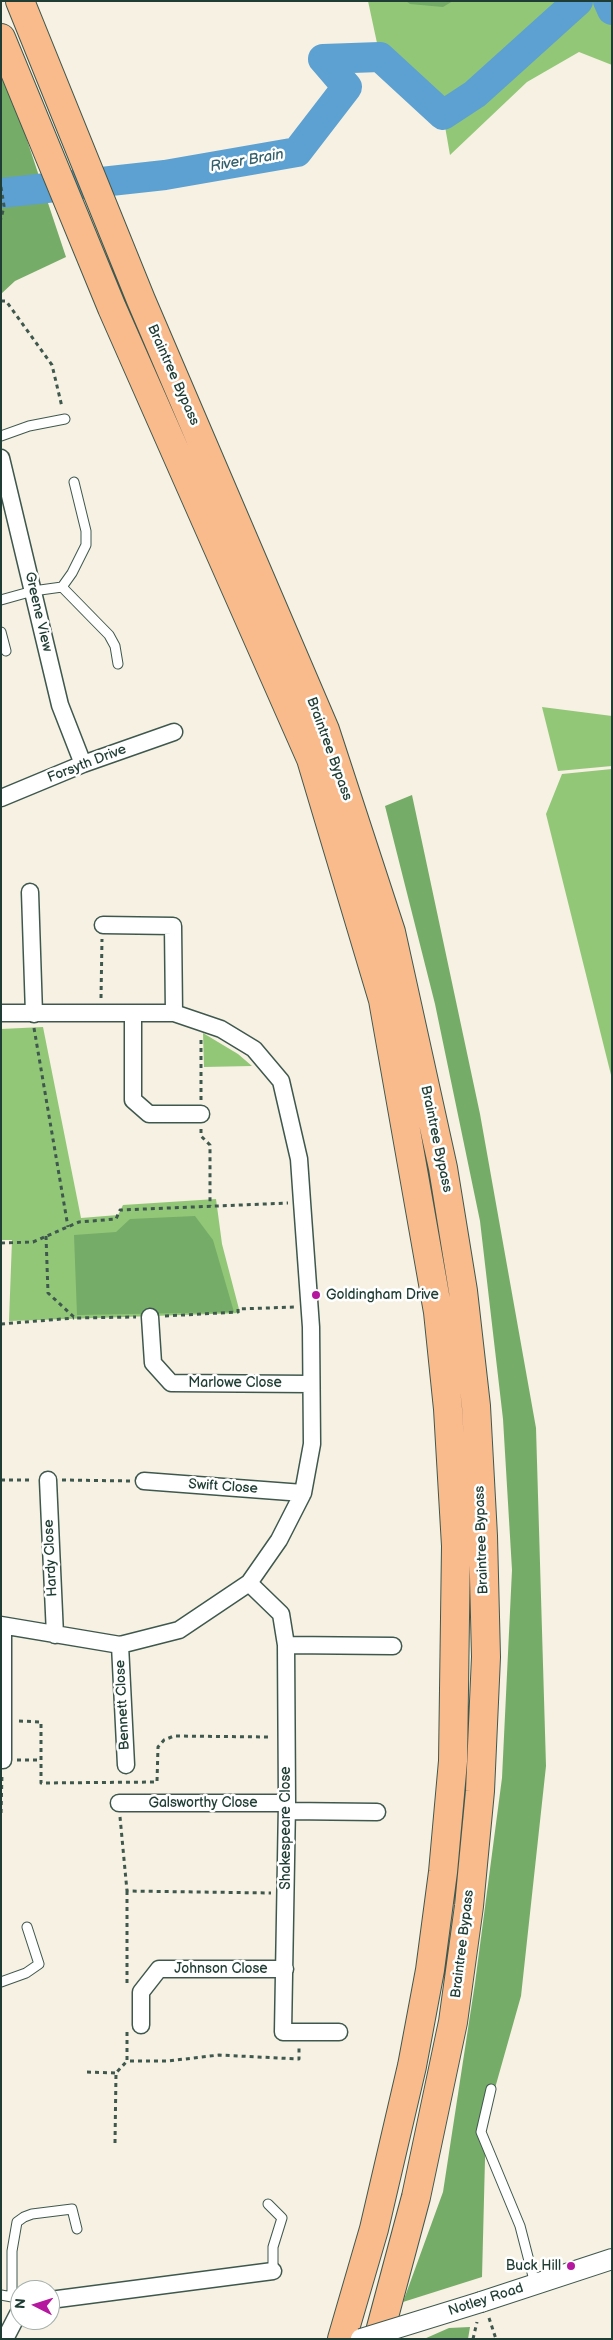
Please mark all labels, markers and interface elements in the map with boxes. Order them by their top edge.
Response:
water label: River Brain [209,146,285,176]
street label: Braintree Bypass [143,322,203,428]
street label: Greene View [21,570,55,654]
street label: Braintree Bypass [303,695,355,803]
street label: Forsyth Drive [45,741,129,787]
street label: Braintree Bypass [416,1084,456,1194]
place label: Goldingham Drive [326,1287,439,1303]
marker: Goldingham Drive [310,1289,322,1301]
street label: Marlowe Close [188,1375,282,1391]
street label: Swift Close [188,1476,258,1498]
street label: Braintree Bypass [472,1485,492,1595]
street label: Hardy Close [41,1519,61,1597]
street label: Bennett Close [112,1659,134,1751]
street label: Shakespeare Close [278,1766,294,1890]
street label: Galsworthy Close [148,1795,258,1811]
street label: Braintree Bypass [448,1889,478,1999]
street label: Johnson Close [174,1961,268,1977]
place label: Buck Hill [506,2258,561,2274]
marker: Buck Hill [565,2260,577,2272]
north arrow [10,2280,60,2330]
street label: Notley Road [446,2280,526,2320]
text: N [12,2298,29,2310]

